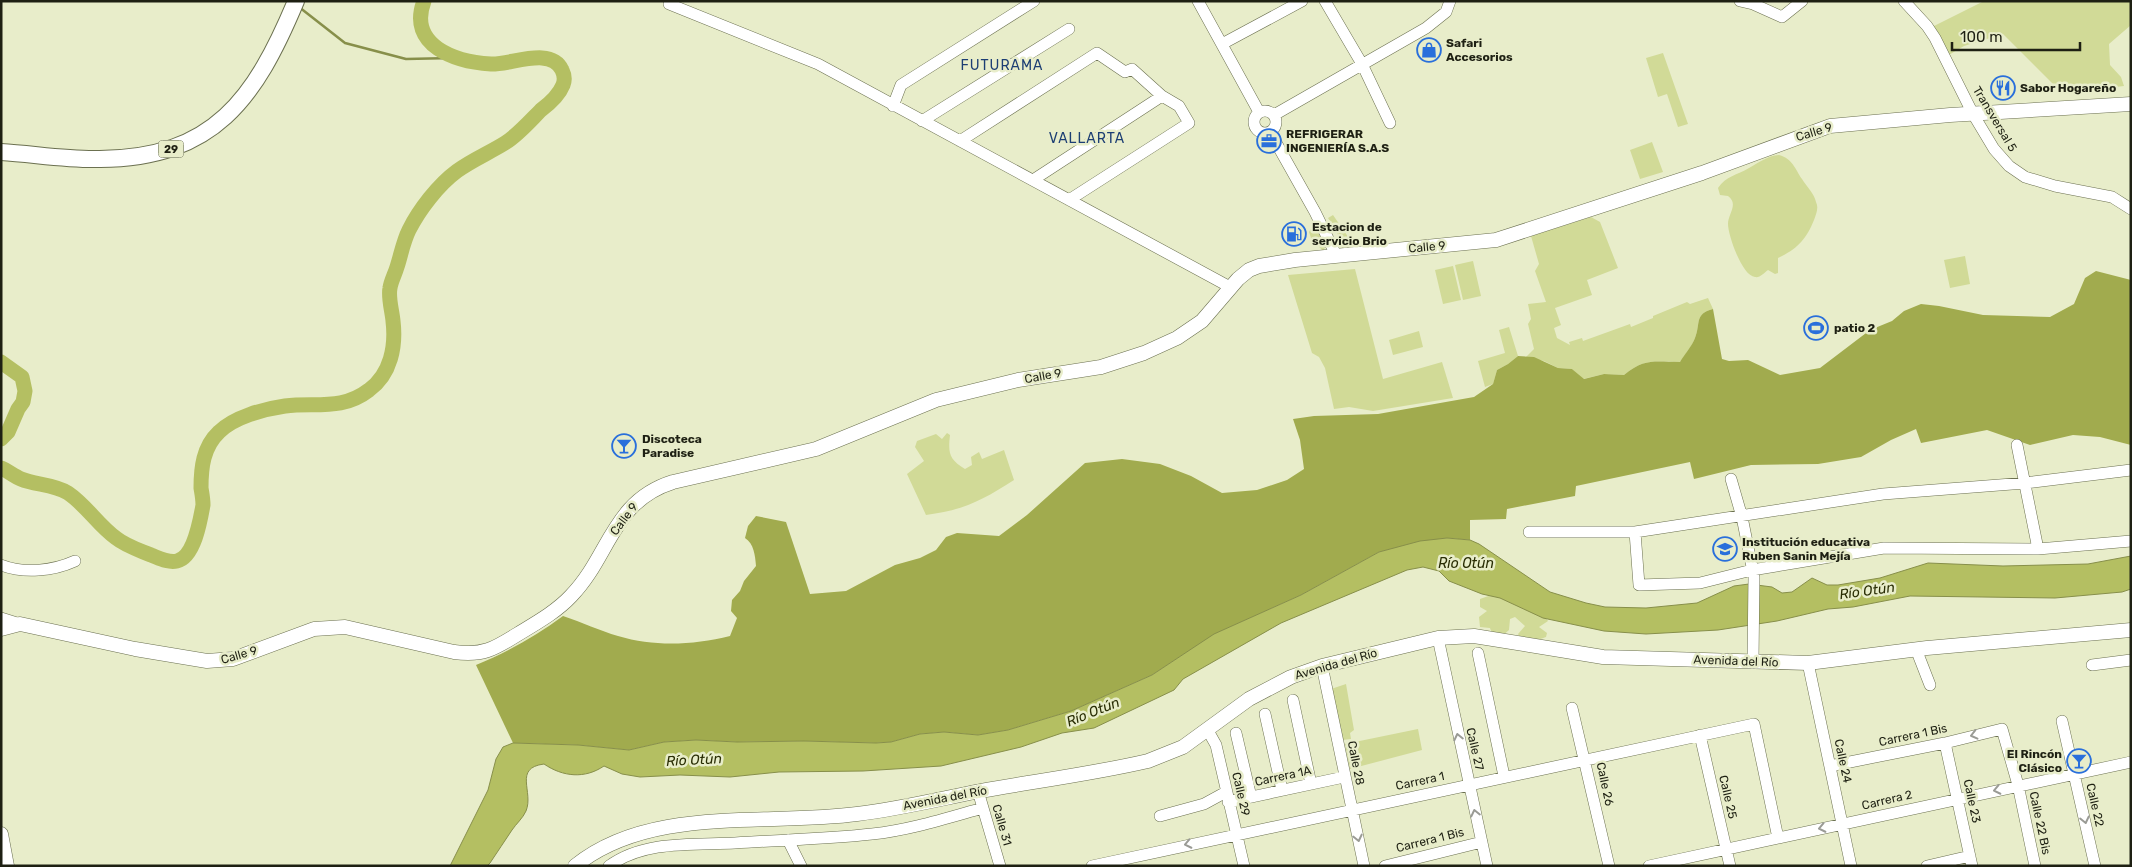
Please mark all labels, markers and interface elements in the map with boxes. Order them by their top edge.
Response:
scale bar [1952,20,2080,52]
text: 100 m [1960,28,2002,46]
place label: Safari Accesorios [1446,36,1513,64]
shop icon: Safari Accesorios [1416,37,1442,63]
district label: FUTURAMA [961,57,1043,74]
restaurant icon: Sabor Hogareño [1990,75,2016,101]
place label: Sabor Hogareño [2020,81,2116,95]
street label: Transversal 5 [1970,84,2020,154]
street label: Calle 9 [1794,120,1834,144]
place label: REFRIGERAR INGENIERÍA S.A.S [1286,127,1389,155]
office icon: REFRIGERAR INGENIERÍA S.A.S [1256,128,1282,154]
district label: VALLARTA [1049,130,1125,147]
road number: 29 [158,140,184,158]
place label: Estacion de servicio Brio [1312,220,1387,248]
fuel station icon: Estacion de servicio Brio [1281,221,1307,247]
street label: Calle 9 [1408,238,1446,256]
sports icon: patio 2 [1803,315,1829,341]
place label: patio 2 [1834,321,1876,335]
street label: Calle 9 [1023,366,1063,386]
place label: Discoteca Paradise [642,432,702,460]
bar icon: Discoteca Paradise [611,433,637,459]
street label: Calle 9 [607,500,641,538]
place label: Institución educativa Ruben Sanin Mejía [1742,535,1870,563]
school or university icon: Institución educativa Ruben Sanin Mejía [1712,536,1738,562]
water label: Río Otún [1438,555,1494,572]
water label: Río Otún [1838,579,1896,603]
street label: Calle 9 [219,643,259,667]
street label: Avenida del Río [1293,646,1379,682]
street label: Avenida del Río [1693,653,1779,669]
water label: Río Otún [1064,694,1122,730]
street label: Carrera 1 Bis [1878,721,1948,749]
street label: Calle 27 [1463,726,1487,772]
one-way arrow [1970,730,1978,740]
one-way arrow [1453,732,1464,741]
street label: Calle 24 [1832,738,1855,785]
street label: Calle 28 [1345,740,1367,786]
place label: El Rincón Clásico [2007,747,2062,775]
bar icon: El Rincón Clásico [2066,748,2092,774]
water label: Río Otún [666,750,722,770]
street label: Calle 26 [1594,761,1616,807]
street label: Carrera 1A [1253,763,1313,789]
street label: Carrera 1 [1394,769,1446,793]
street label: Calle 29 [1229,771,1253,817]
street label: Calle 25 [1716,774,1740,820]
street label: Calle 23 [1961,778,1983,824]
street label: Calle 22 [2083,782,2107,828]
street label: Avenida del Río [902,783,988,813]
one-way arrow [1993,784,2002,794]
street label: Carrera 2 [1860,787,1914,813]
street label: Calle 22 Bis [2026,790,2054,856]
street label: Calle 31 [989,803,1015,847]
one-way arrow [1470,809,1481,818]
one-way arrow [2079,815,2090,824]
one-way arrow [1817,822,1826,833]
street label: Carrera 1 Bis [1395,825,1465,855]
one-way arrow [1352,833,1363,842]
one-way arrow [1184,838,1193,849]

